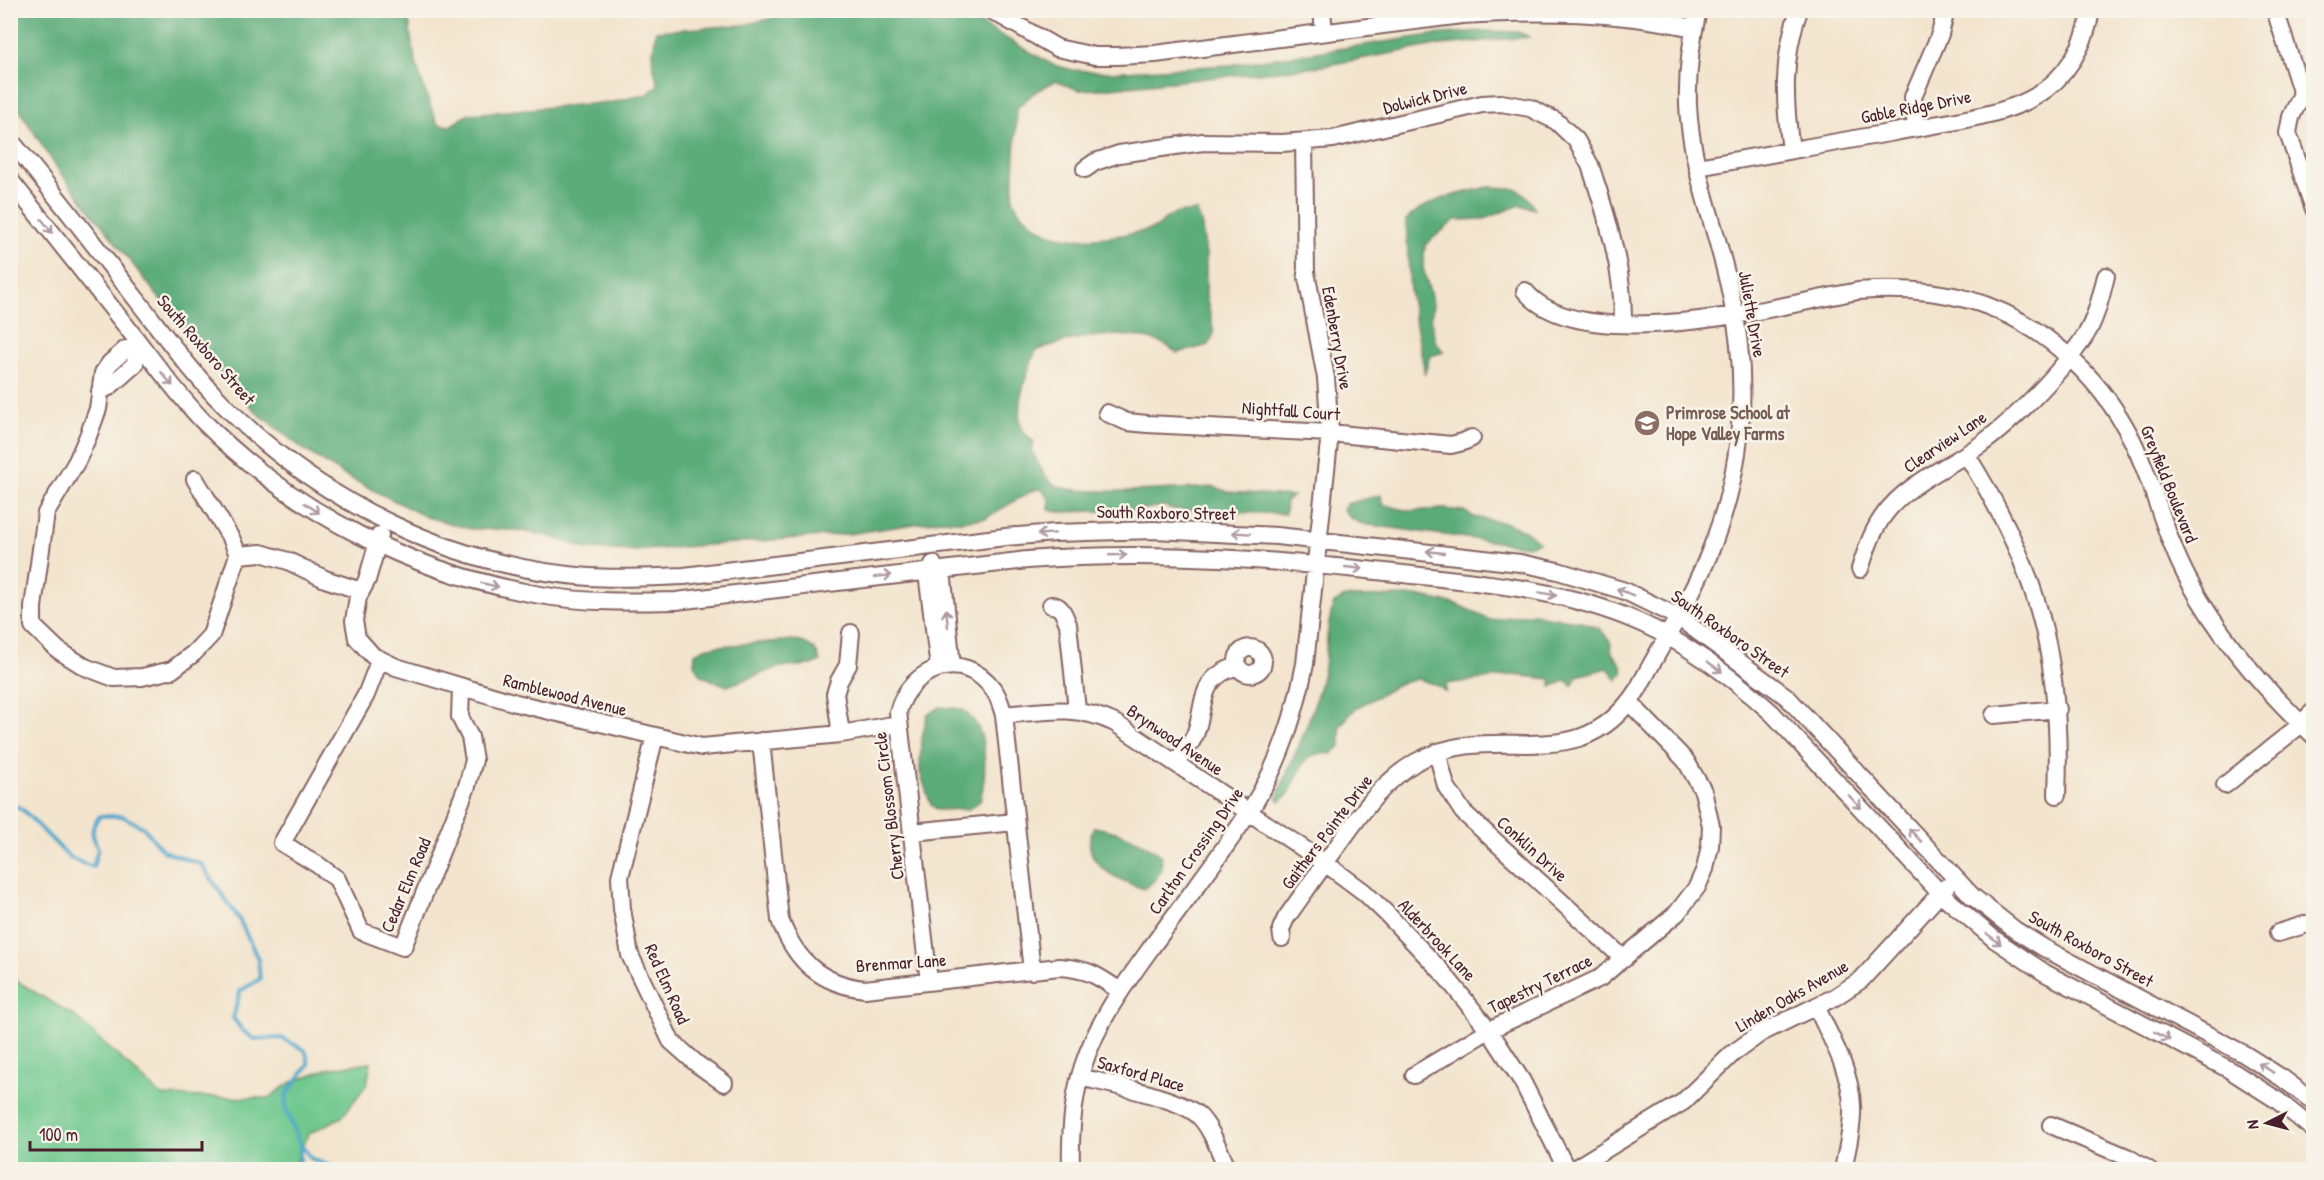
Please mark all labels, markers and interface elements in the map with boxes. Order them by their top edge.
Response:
street label: Dolwick Drive [1380,75,1469,120]
street label: Gable Ridge Drive [1859,84,1973,129]
one-way arrow [40,218,53,234]
street label: Juliette Drive [1733,269,1772,359]
street label: Edenberry Drive [1316,284,1359,391]
street label: South Roxboro Street [151,289,262,411]
one-way arrow [161,371,174,387]
street label: Nightfall Court [1241,395,1342,426]
place label: Primrose School at Hope Valley Farms [1666,400,1791,447]
street label: Clearview Lane [1898,404,1991,479]
school or university icon: Primrose School at Hope Valley Farms [1632,408,1662,438]
street label: Greyfield Boulevard [2135,421,2204,546]
street label: South Roxboro Street [1096,499,1237,526]
one-way arrow [304,502,320,514]
one-way arrow [1231,528,1251,539]
one-way arrow [1036,529,1056,540]
one-way arrow [1425,547,1445,558]
one-way arrow [1107,549,1127,561]
one-way arrow [1344,563,1364,574]
one-way arrow [873,570,892,581]
one-way arrow [480,580,500,591]
street label: South Roxboro Street [1666,583,1795,684]
one-way arrow [1616,586,1635,597]
one-way arrow [1537,589,1557,600]
one-way arrow [941,608,952,628]
one-way arrow [1707,661,1723,673]
street label: Ramblewood Avenue [501,667,630,722]
street label: Brynwood Avenue [1122,698,1228,781]
street label: Cherry Blossom Circle [867,731,910,881]
street label: Gaithers Pointe Drive [1275,769,1378,894]
street label: Carlton Crossing Drive [1142,782,1249,920]
one-way arrow [1848,795,1862,810]
street label: Conklin Drive [1491,810,1573,887]
one-way arrow [1908,827,1922,842]
street label: Cedar Elm Road [374,834,437,936]
street label: Alderbrook Lane [1393,893,1482,986]
street label: South Roxboro Street [2024,904,2159,994]
one-way arrow [1985,932,2001,945]
street label: Red Elm Road [639,940,696,1028]
street label: Brenmar Lane [855,947,947,978]
street label: Tapestry Terrace [1484,948,1596,1020]
street label: Linden Oaks Avenue [1731,953,1853,1038]
one-way arrow [2153,1031,2171,1042]
street label: Saxford Place [1095,1049,1188,1098]
one-way arrow [2258,1062,2275,1074]
north arrow [2237,1093,2297,1153]
scale bar [30,1114,202,1152]
text: N [2241,1119,2263,1130]
text: 100 m [39,1122,78,1147]

